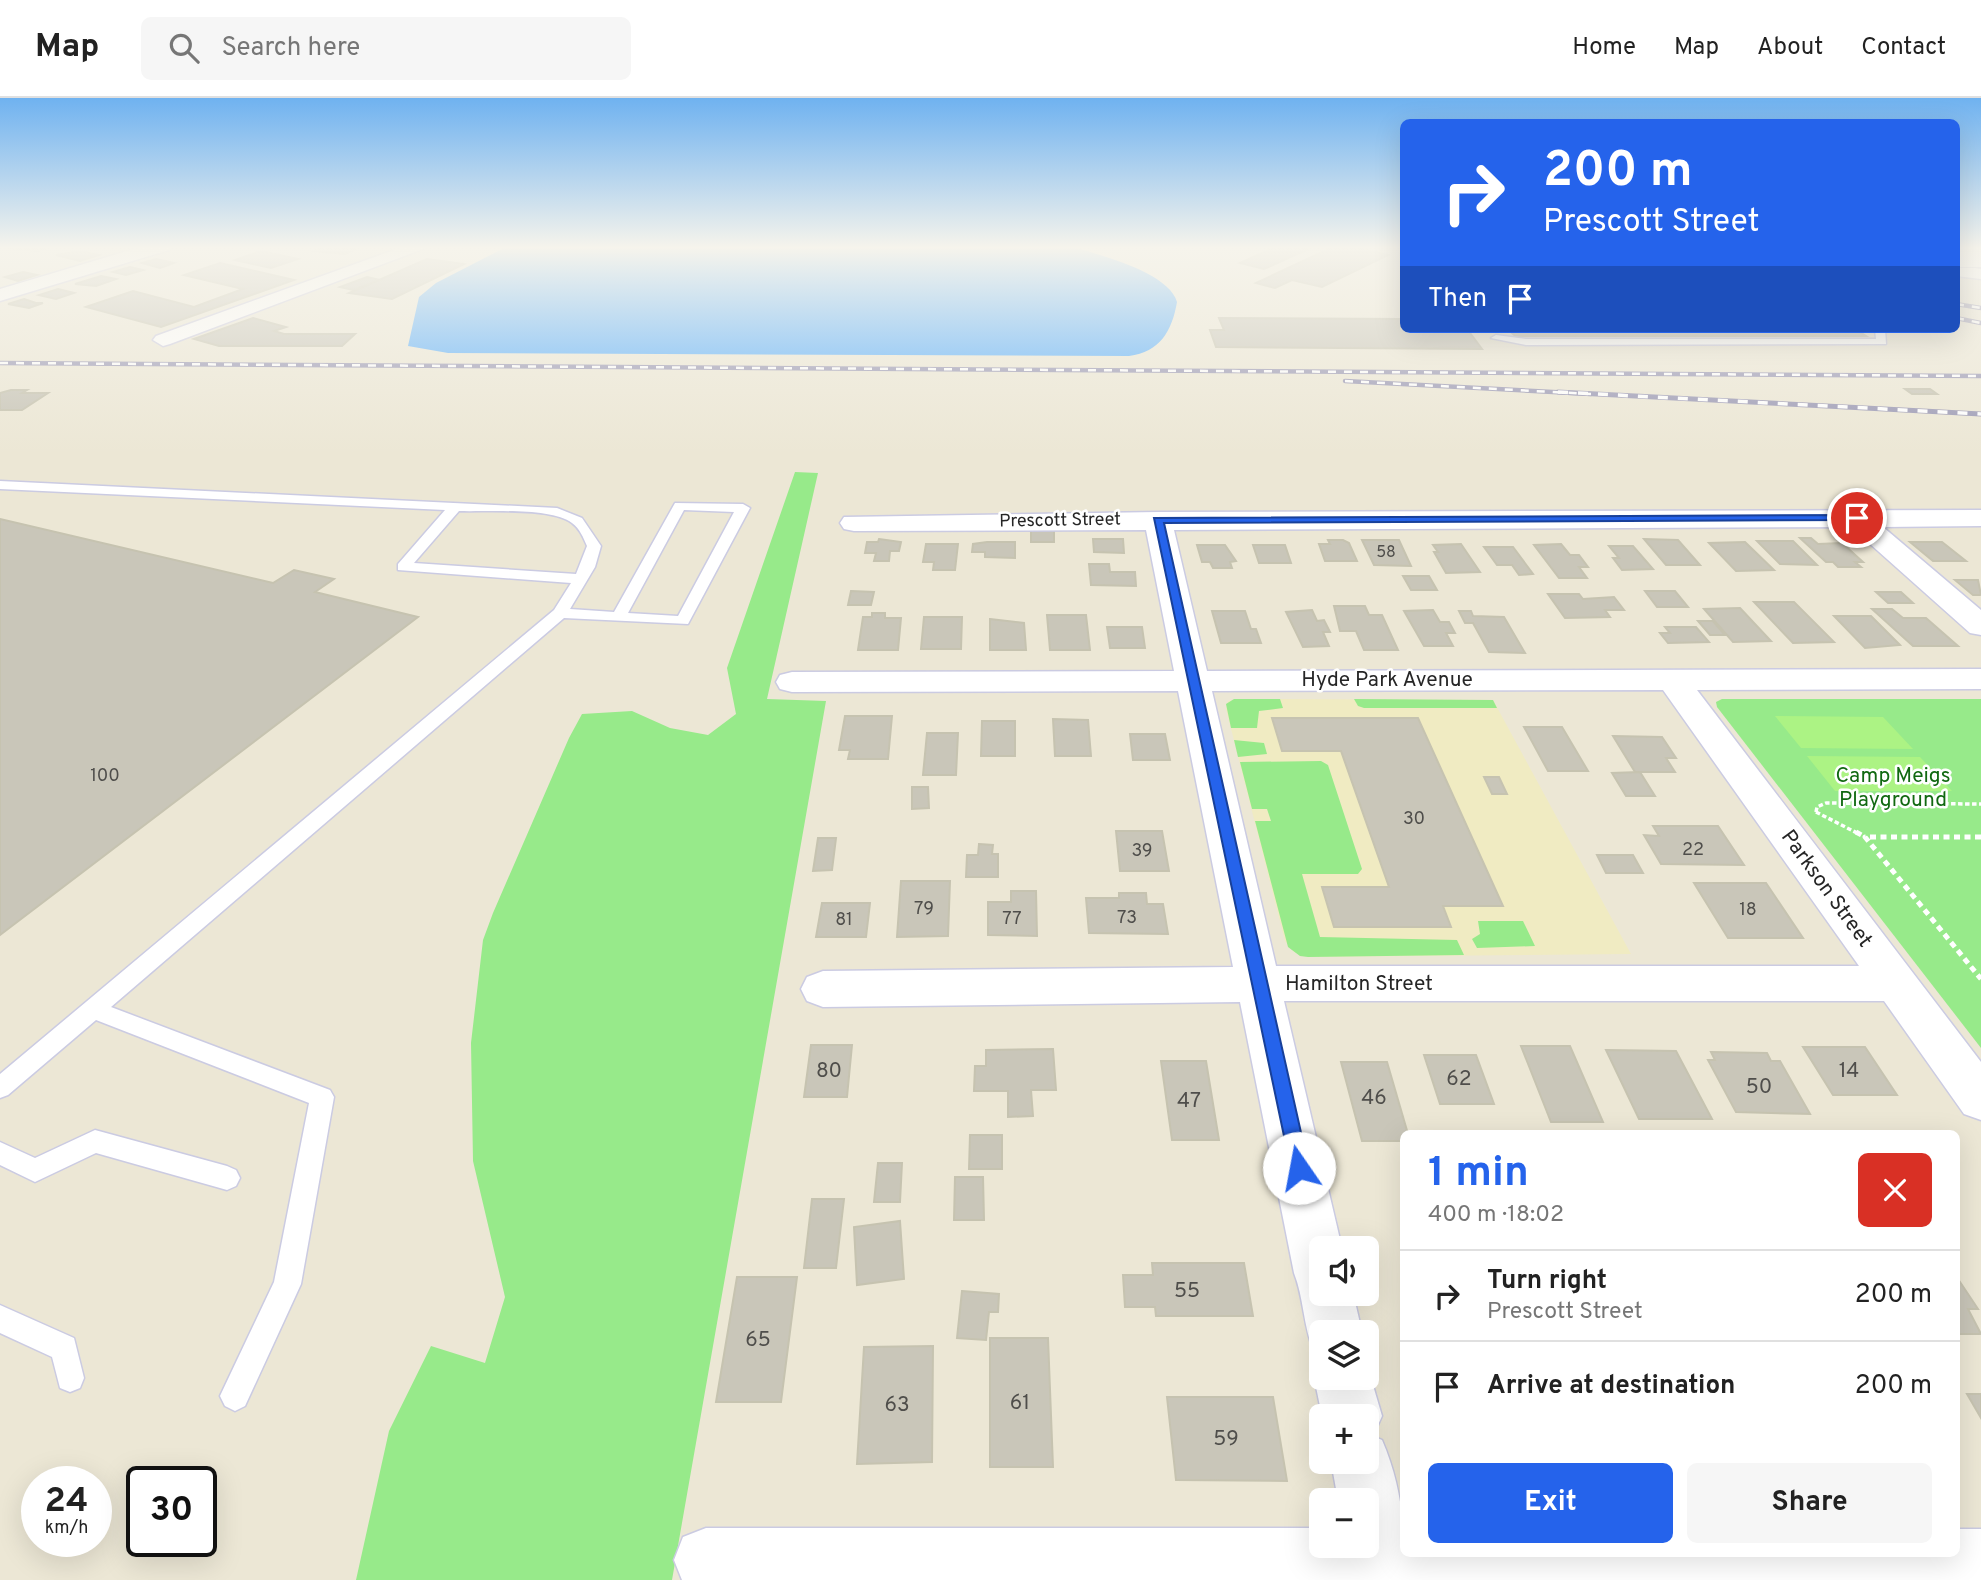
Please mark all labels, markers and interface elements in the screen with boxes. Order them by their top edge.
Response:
search box [141,17,631,80]
text: Map [35,27,99,69]
icon: search [165,29,203,67]
text: Search here [221,32,360,65]
text: Home [1572,33,1636,63]
text: Map [1674,33,1719,63]
text: About [1757,33,1823,63]
text: Contact [1861,33,1946,63]
text: 200 m [1543,142,1693,204]
icon: right [1428,147,1519,238]
text: Prescott Street [1543,203,1760,243]
icon: arrive [1501,280,1539,318]
text: Then [1428,283,1487,316]
pin [1827,488,1887,548]
icon: arrive [1838,499,1876,537]
street label: Prescott Street [999,508,1121,534]
house number: 58 [1376,543,1396,563]
street label: Hyde Park Avenue [1301,667,1473,694]
park label: Camp Meigs Playground [1836,763,1951,814]
house number: 100 [90,765,120,788]
house number: 30 [1403,808,1425,831]
street label: Parkson Street [1774,825,1878,953]
house number: 22 [1682,839,1704,862]
house number: 39 [1131,840,1153,863]
house number: 79 [914,898,934,921]
house number: 18 [1739,899,1757,922]
house number: 73 [1117,907,1137,930]
house number: 77 [1002,908,1022,931]
house number: 81 [835,909,853,932]
street label: Hamilton Street [1285,971,1433,998]
house number: 80 [816,1058,842,1085]
house number: 14 [1839,1058,1859,1085]
house number: 62 [1446,1066,1472,1093]
house number: 50 [1746,1074,1772,1101]
house number: 46 [1361,1085,1387,1112]
house number: 47 [1177,1088,1201,1115]
position arrow [1262,1131,1336,1205]
text: 1 min [1428,1148,1529,1201]
button: close [1858,1153,1932,1227]
text: 400 m · 18:02 [1428,1201,1564,1230]
map controls [1309,1236,1379,1558]
button: sound [1309,1236,1379,1306]
text: Turn right [1487,1265,1607,1298]
icon: right [1428,1277,1466,1315]
house number: 55 [1174,1278,1200,1305]
text: 200 m [1855,1279,1932,1312]
text: Prescott Street [1487,1298,1643,1327]
button: layers [1309,1320,1379,1390]
house number: 65 [745,1327,771,1354]
icon: arrive [1428,1368,1466,1406]
text: Arrive at destination [1487,1370,1735,1403]
text: 200 m [1855,1370,1932,1403]
house number: 61 [1010,1390,1030,1417]
house number: 63 [884,1392,910,1419]
button: + [1309,1404,1379,1474]
house number: 59 [1213,1426,1239,1453]
button: Exit [1428,1463,1673,1543]
button: Share [1687,1463,1932,1543]
speed limit sign: 30 [126,1466,217,1557]
text: 24 [45,1480,88,1524]
button: − [1309,1488,1379,1558]
text: km/h [45,1517,88,1540]

